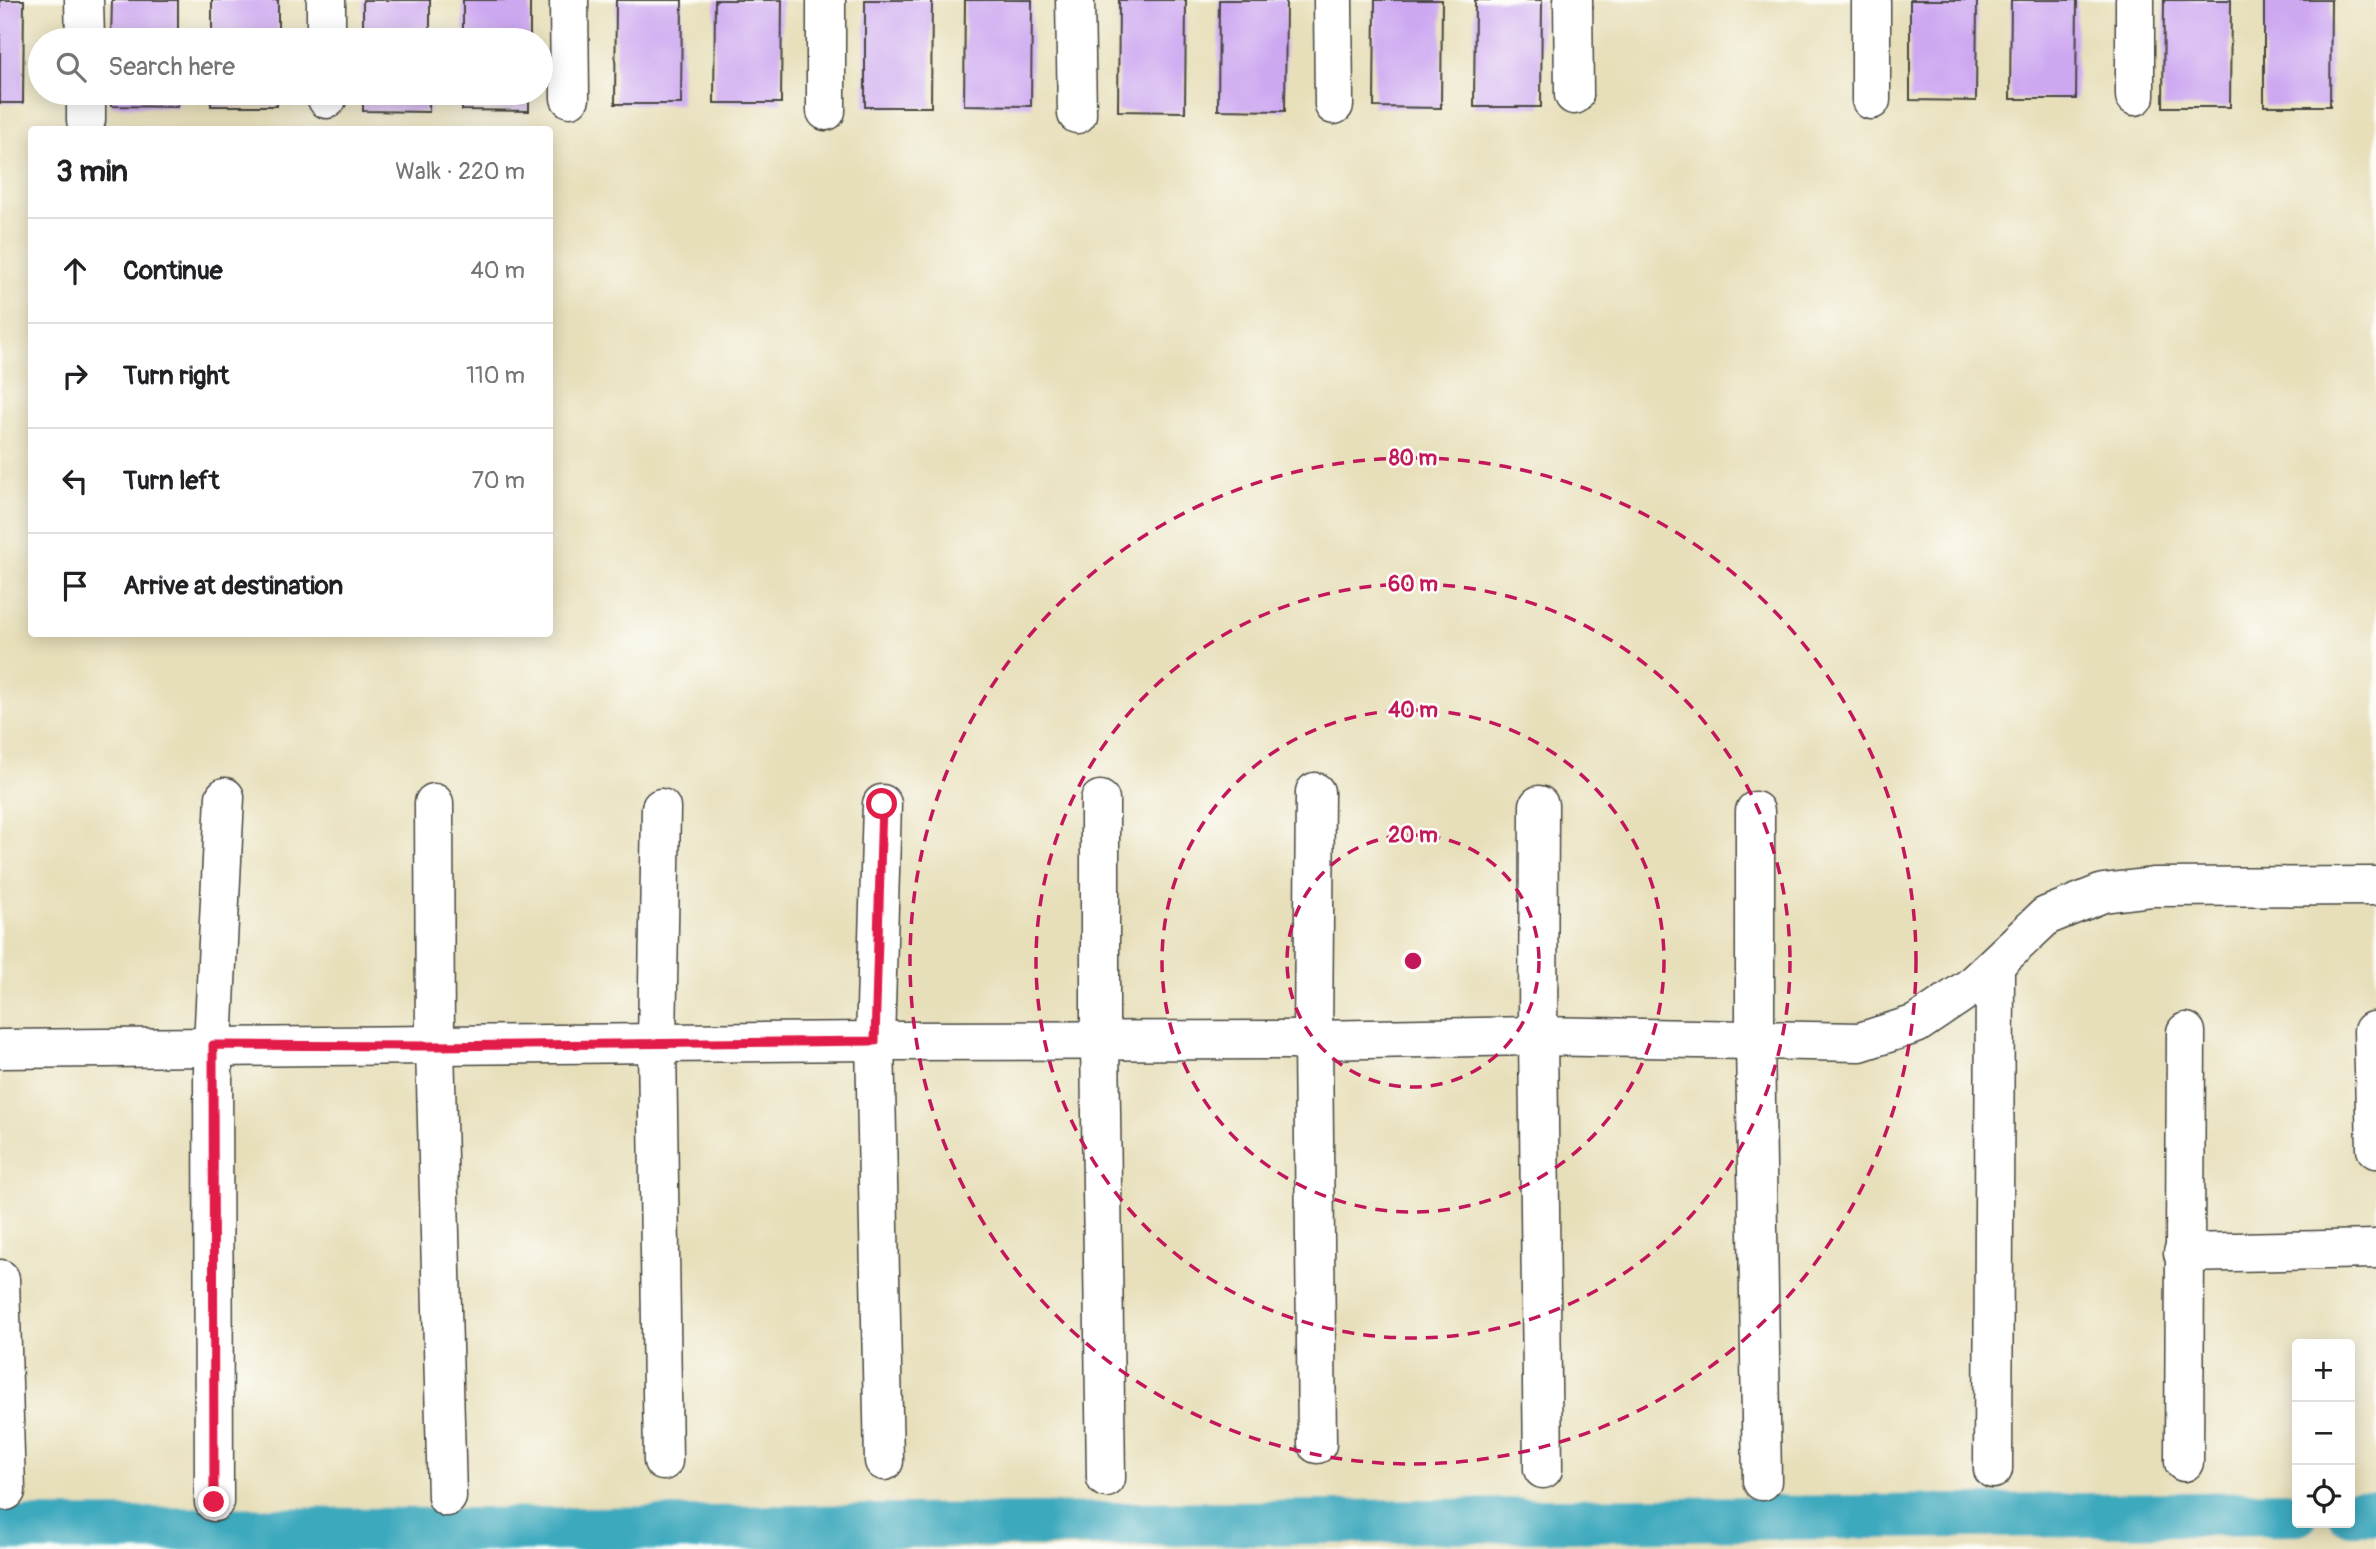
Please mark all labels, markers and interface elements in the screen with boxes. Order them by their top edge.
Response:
search box [28,28,553,105]
icon: search [52,48,90,86]
text: Search here [108,51,235,83]
text: 3 min [56,153,128,190]
text: Walk · 220 m [395,157,525,186]
icon: ahead [56,252,94,290]
text: Continue [123,255,223,287]
text: 40 m [471,256,525,285]
icon: right [56,357,94,395]
text: Turn right [123,360,229,392]
text: 110 m [466,361,525,390]
text: 80 m [1389,445,1437,472]
icon: left [56,462,94,500]
text: Turn left [123,465,219,497]
text: 70 m [472,466,525,495]
icon: arrive [56,567,94,605]
text: Arrive at destination [123,570,343,602]
text: 60 m [1388,571,1438,598]
text: 40 m [1388,697,1438,724]
route start [866,788,897,819]
text: 20 m [1388,822,1438,849]
centre of rings [1401,949,1425,973]
map controls [2292,1339,2355,1528]
button: + [2292,1339,2355,1402]
button: − [2292,1402,2355,1465]
button: locate [2292,1465,2355,1528]
route end [198,1486,229,1517]

